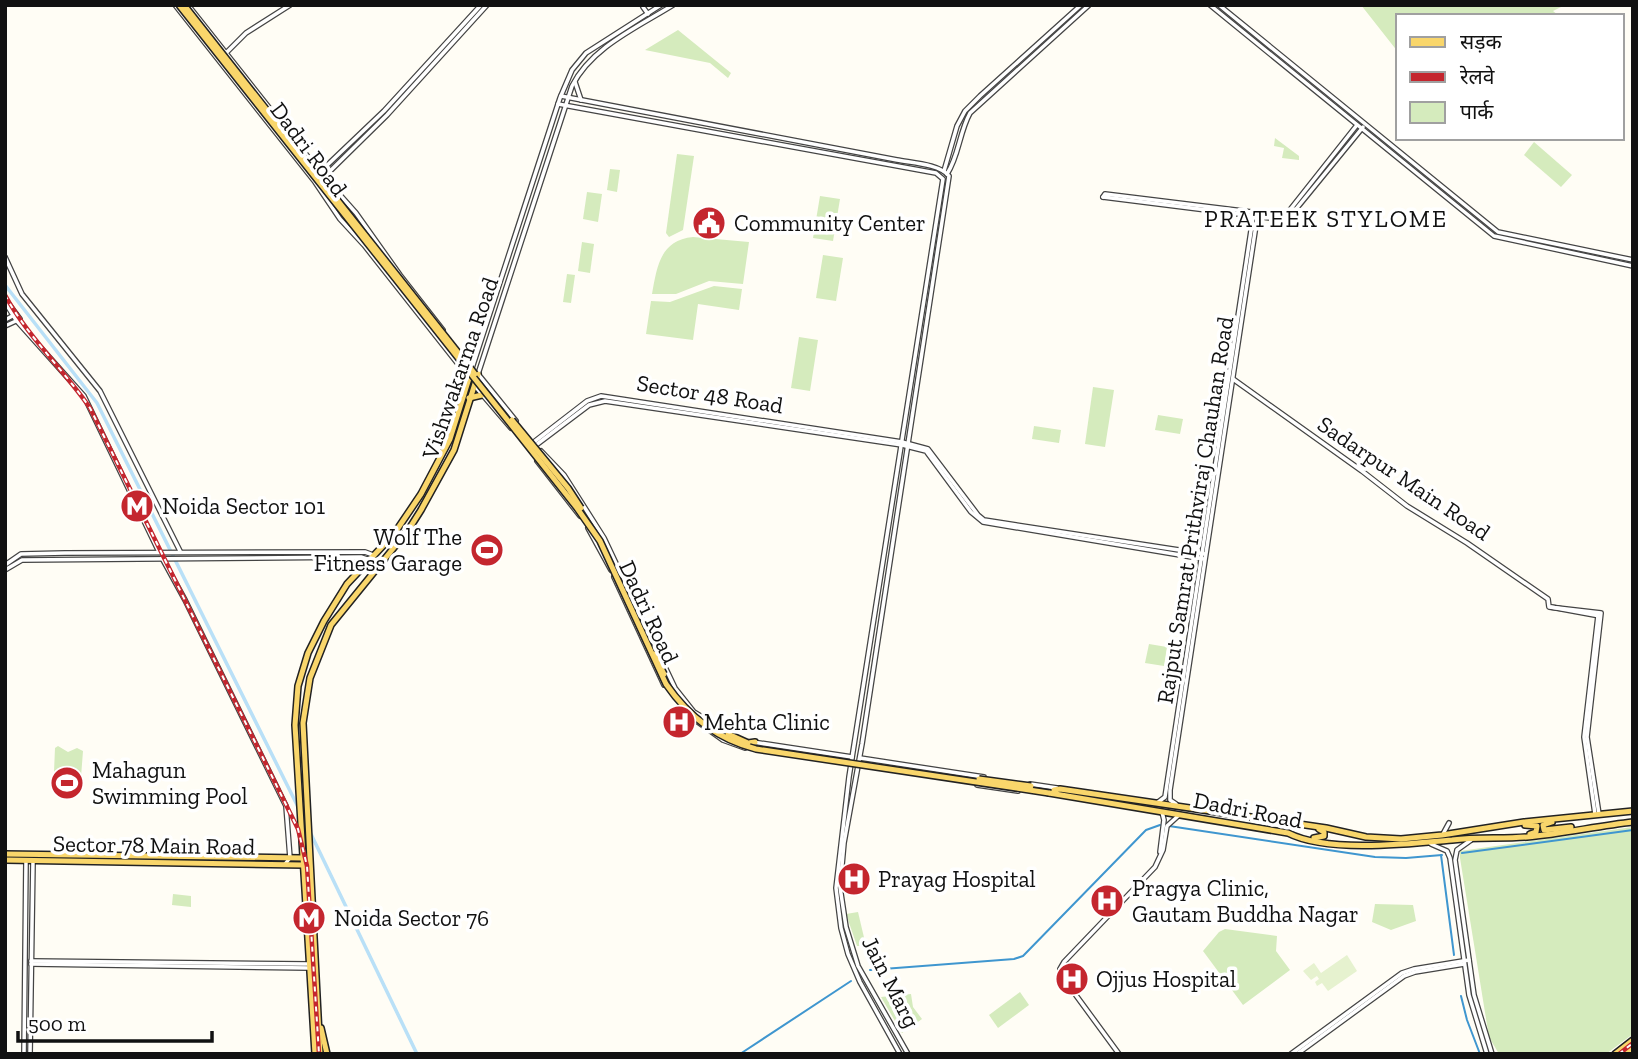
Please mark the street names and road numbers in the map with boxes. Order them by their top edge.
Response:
street label: Dadri Road [265,96,354,202]
street label: Vishwakarma Road [415,273,504,464]
street label: Rajput Samrat Prithviraj Chauhan Road [1151,314,1240,706]
street label: Sector 48 Road [635,369,786,419]
street label: Sadarpur Main Road [1312,410,1496,546]
street label: Dadri Road [613,556,685,668]
street label: Dadri Road [1191,786,1305,834]
street label: Sector 78 Main Road [53,829,256,861]
street label: Jain Marg [856,931,926,1033]

